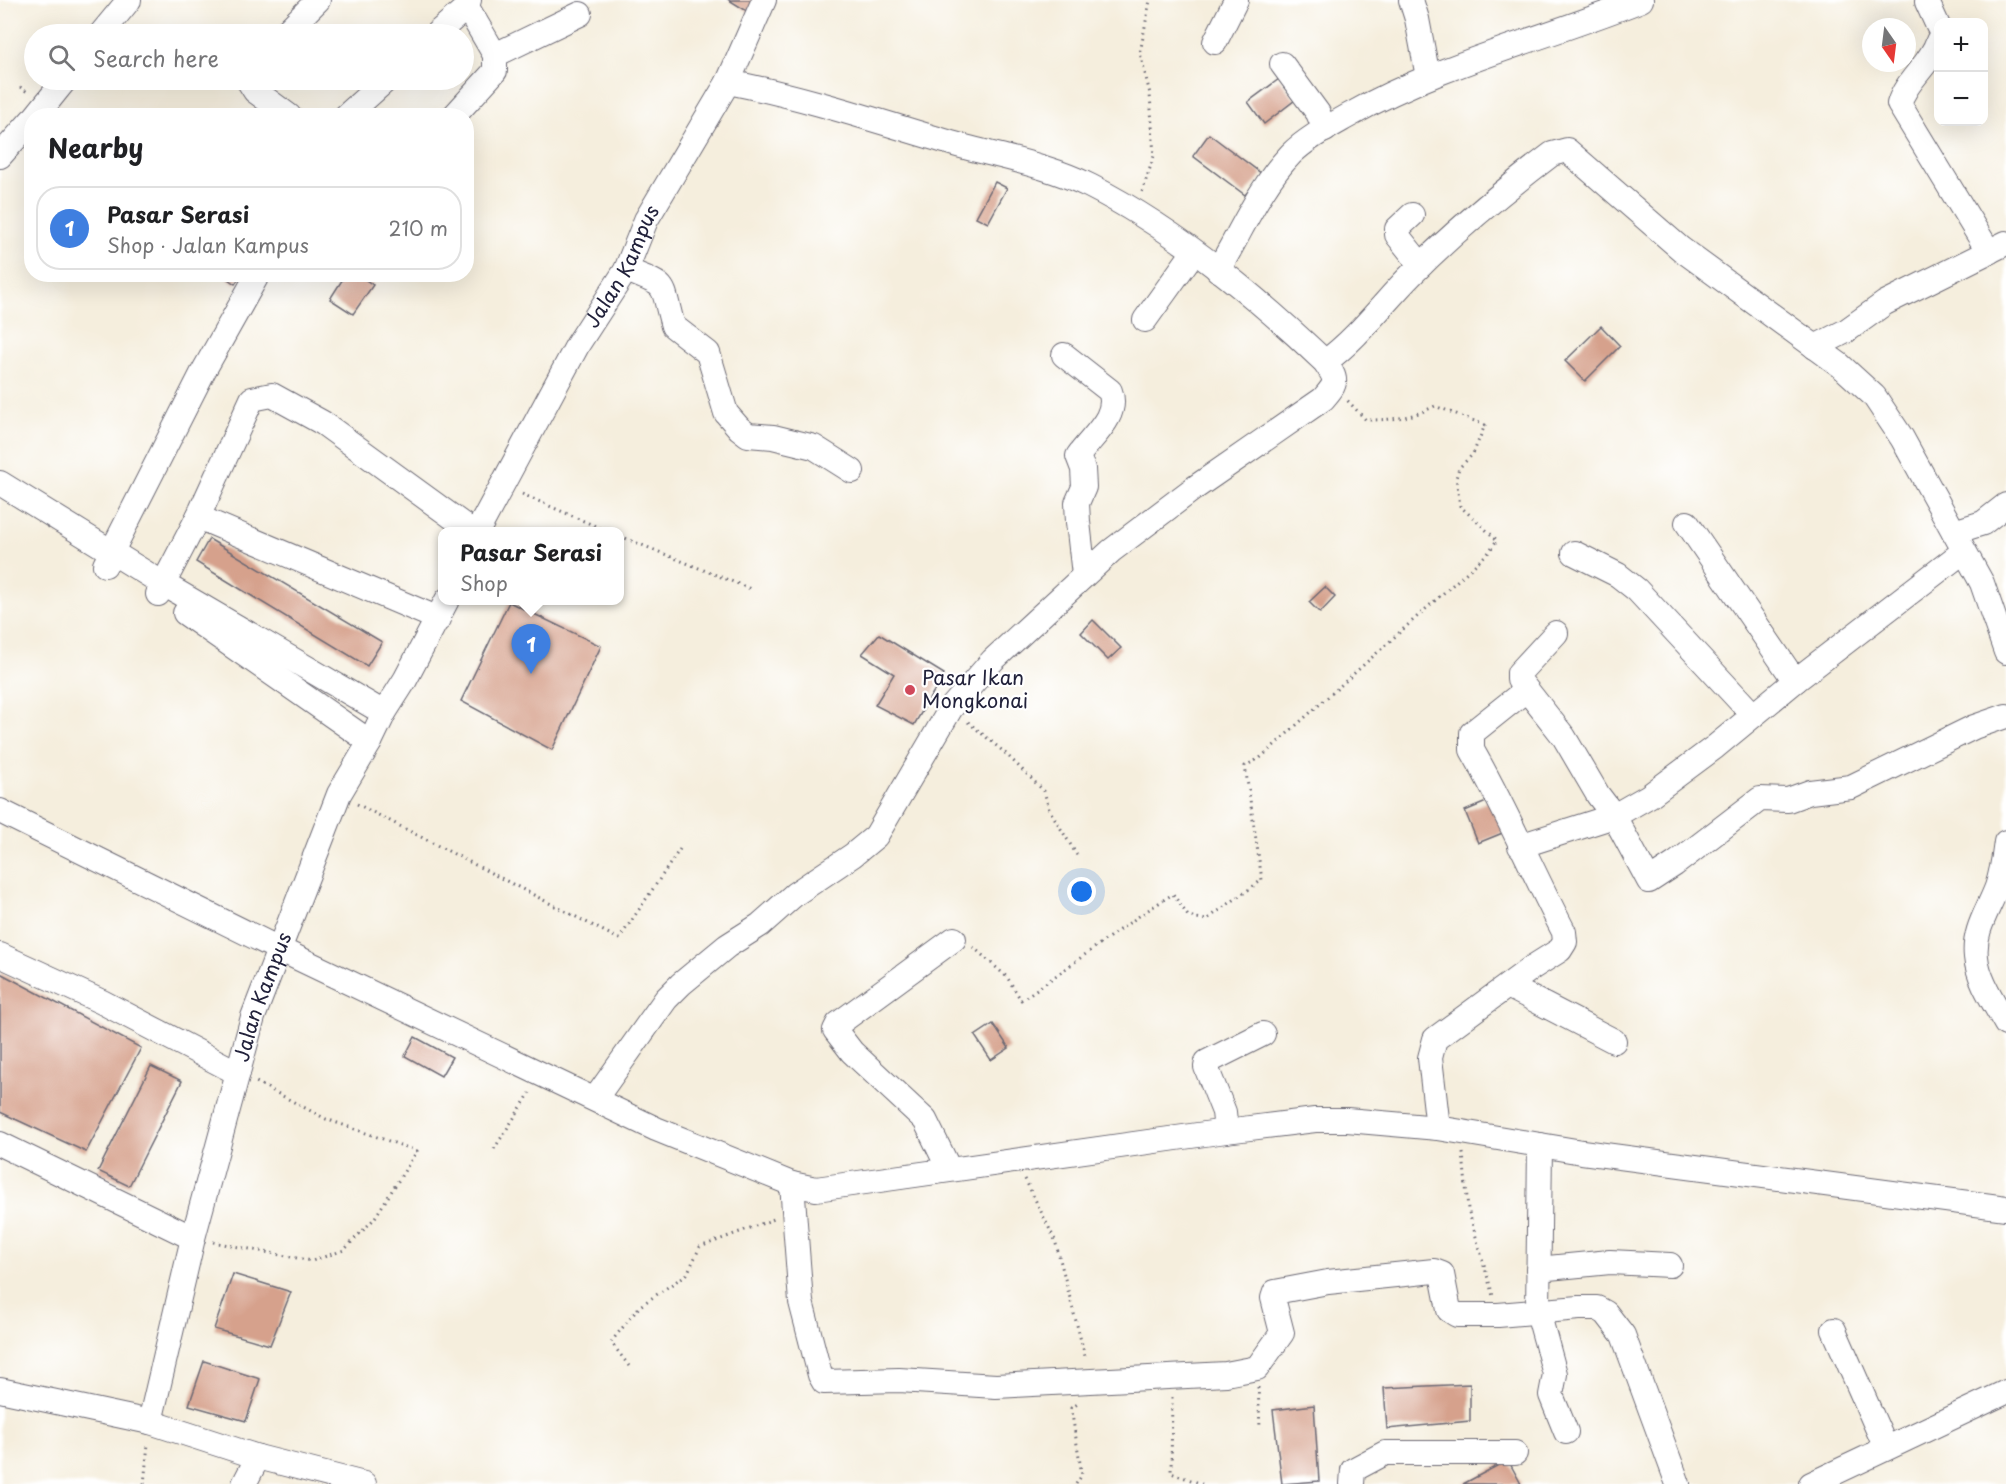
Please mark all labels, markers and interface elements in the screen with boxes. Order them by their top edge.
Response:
north arrow [1862,18,1916,72]
map controls [1934,18,1988,126]
button: + [1934,18,1988,72]
search box [24,24,474,90]
icon: search [45,41,78,74]
text: Search here [93,41,219,74]
button: − [1934,72,1988,126]
text: Nearby [48,128,143,167]
text: Pasar Serasi [107,197,249,230]
street label: Jalan Kampus [576,199,666,333]
text: 1 [65,213,74,243]
text: 210 m [389,213,448,243]
text: Shop · Jalan Kampus [107,230,309,260]
popup [438,527,624,605]
text: Pasar Serasi [460,535,602,568]
text: Shop [460,568,508,598]
pin: 1 [512,624,550,674]
place label: Pasar Ikan Mongkonai [922,662,1028,715]
marker: Pasar Ikan Mongkonai [903,683,917,697]
your location [1067,877,1096,906]
street label: Jalan Kampus [226,928,298,1065]

